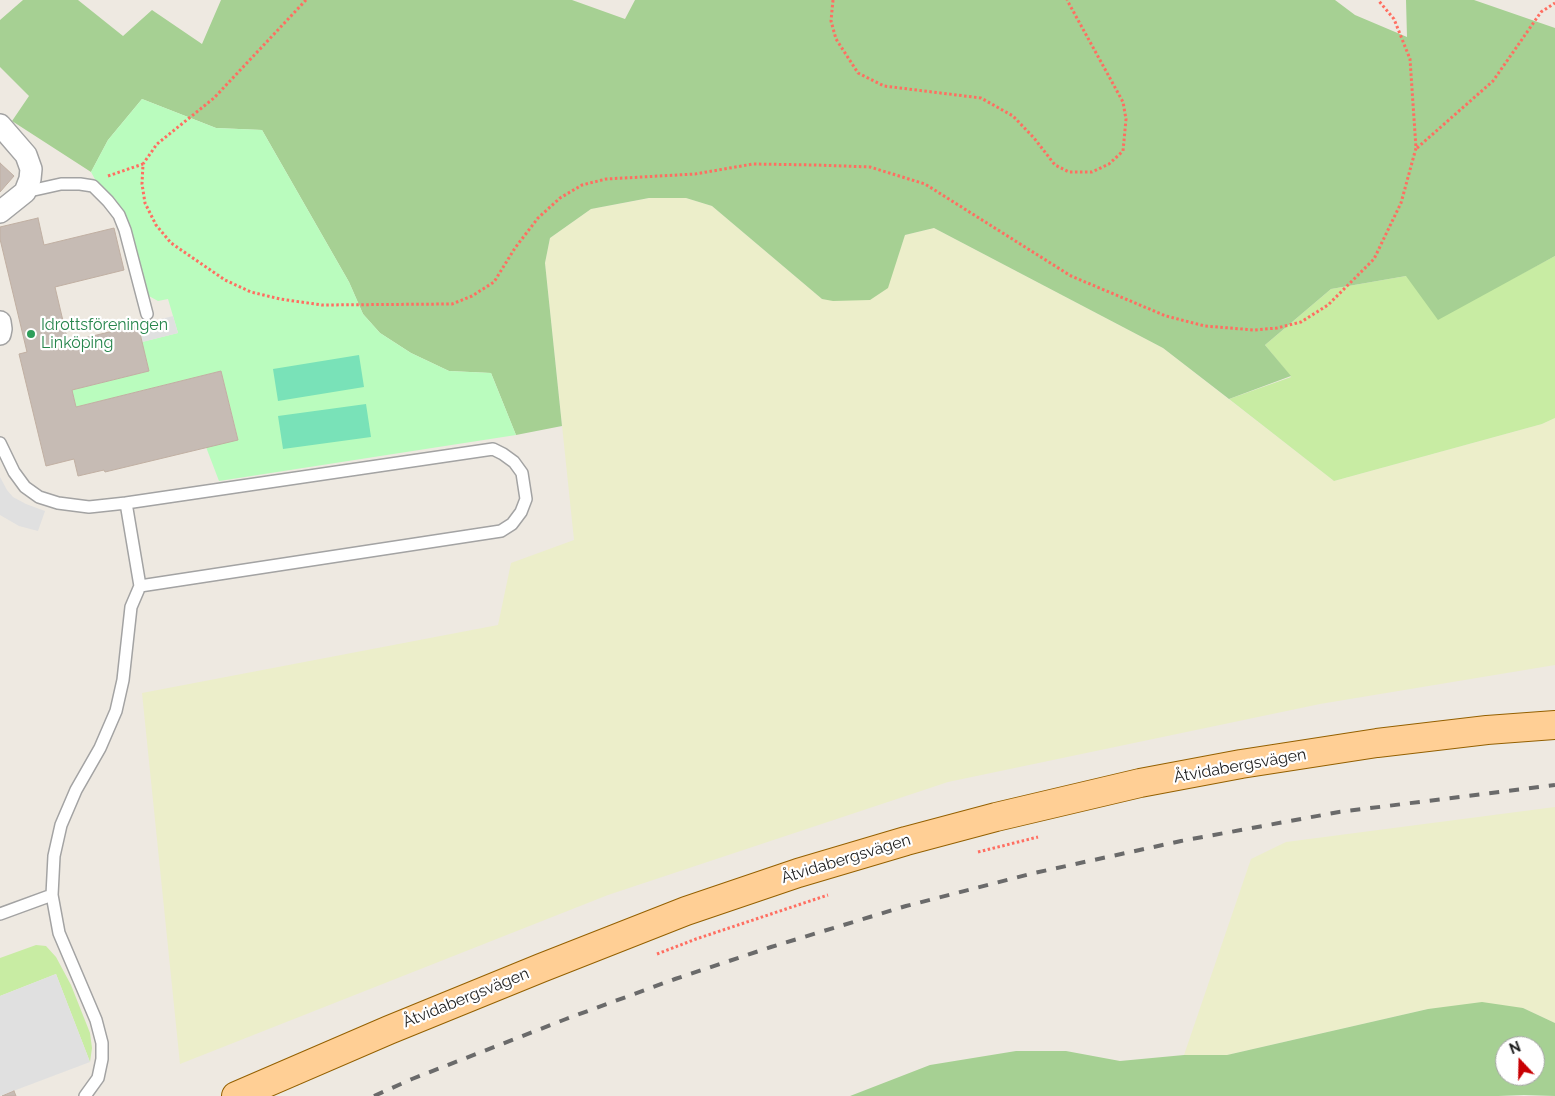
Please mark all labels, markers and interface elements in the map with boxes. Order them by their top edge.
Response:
place label: Idrottsföreningen Linköping [41,315,168,353]
marker: Idrottsföreningen Linköping [25,328,37,340]
street label: Åtvidabergsvägen [1172,745,1308,787]
street label: Åtvidabergsvägen [779,830,913,888]
street label: Åtvidabergsvägen [400,964,532,1032]
north arrow [1495,1036,1545,1086]
text: N [1507,1039,1523,1057]

